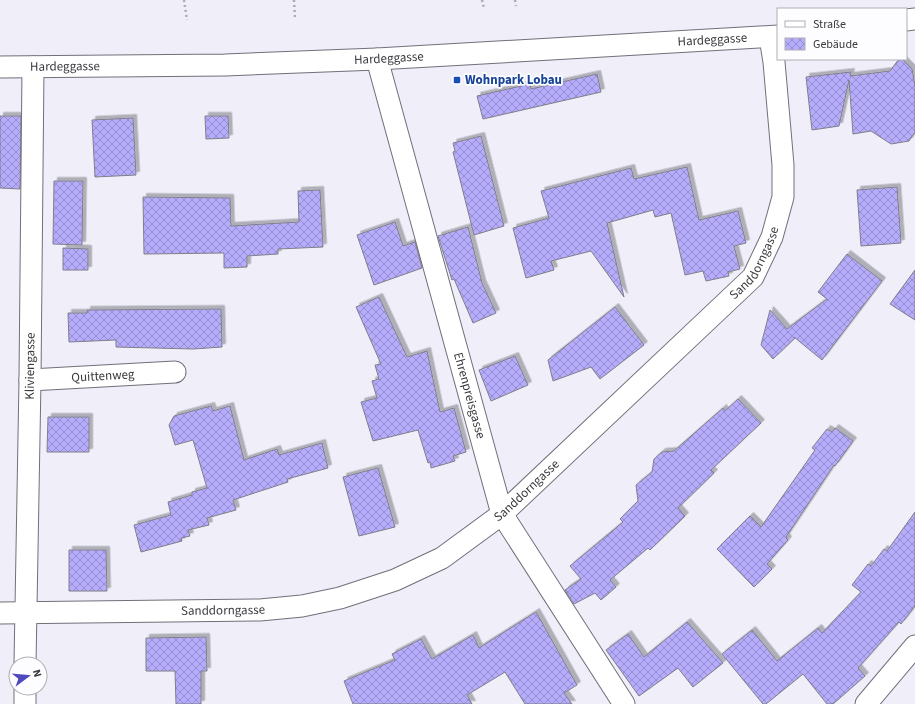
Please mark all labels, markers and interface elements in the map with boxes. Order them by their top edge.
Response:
legend [777,8,907,60]
text: Straße [813,16,846,33]
street label: Hardeggasse [677,29,748,51]
text: Gebäude [813,36,858,53]
street label: Hardeggasse [354,47,424,69]
street label: Hardeggasse [30,57,100,76]
place label: Wohnpark Lobau [465,71,562,89]
marker: Wohnpark Lobau [452,75,462,85]
street label: Sanddorngasse [725,225,783,304]
street label: Kliviengasse [21,332,39,400]
street label: Ehrenpreisgasse [449,350,490,441]
street label: Quittenweg [71,365,135,387]
street label: Sanddorngasse [490,455,563,526]
street label: Sanddorngasse [181,601,266,620]
north arrow [8,656,48,696]
text: N [29,668,45,679]

